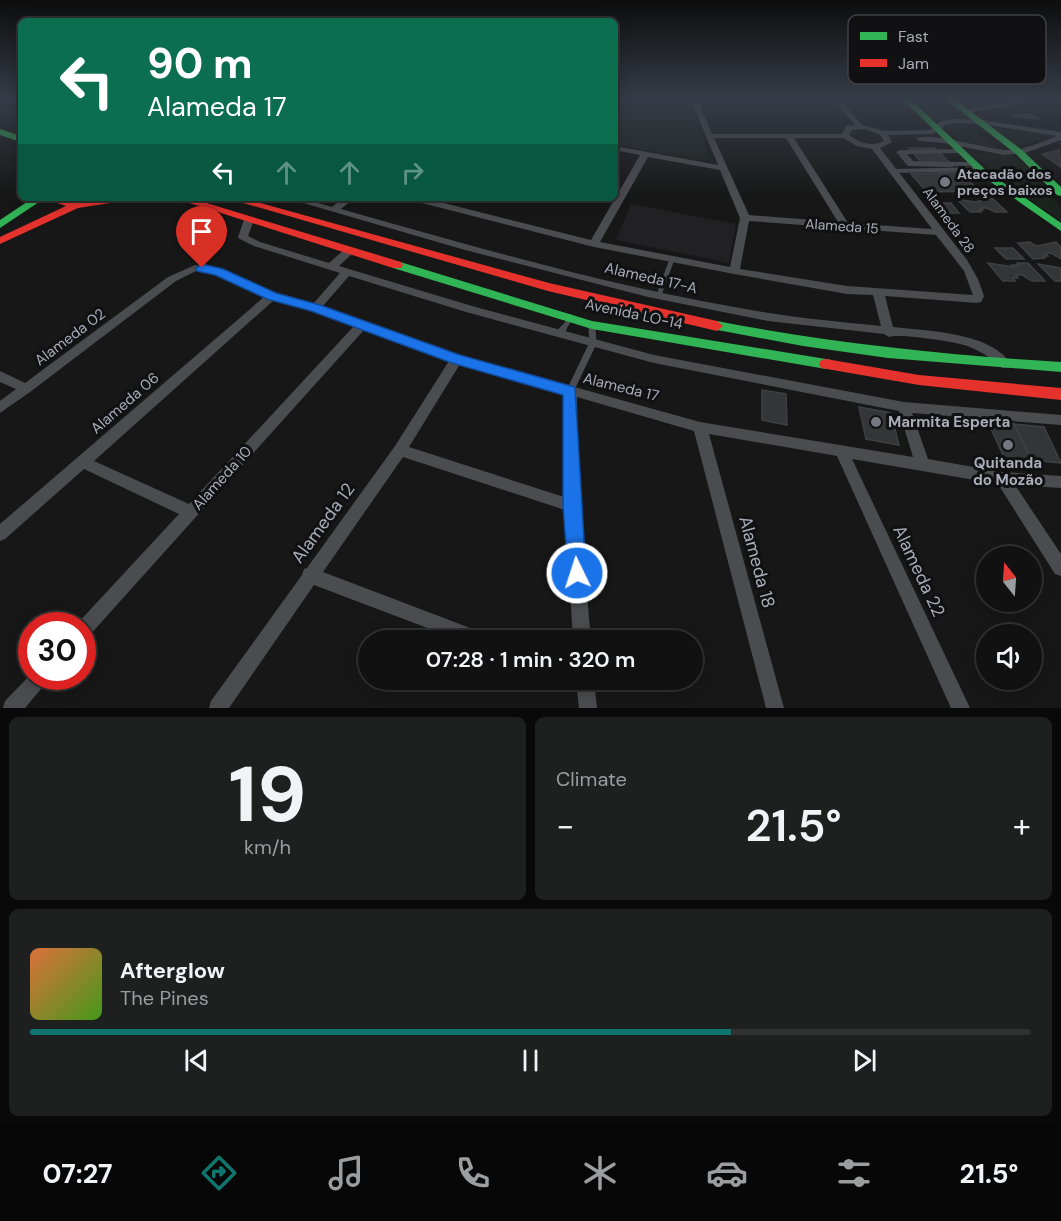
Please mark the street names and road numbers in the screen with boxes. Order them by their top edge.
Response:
street label: Alameda 28 [919,184,979,256]
street label: Alameda 15 [805,214,879,238]
street label: Alameda 17-A [603,258,699,298]
street label: Avenida LO-14 [583,294,685,334]
street label: Alameda 02 [31,304,109,370]
street label: Alameda 06 [87,368,163,438]
street label: Alameda 17 [581,368,661,406]
street label: Alameda 10 [188,442,256,514]
street label: Alameda 12 [286,478,360,568]
street label: Alameda 18 [733,513,781,611]
street label: Alameda 22 [887,521,951,621]

